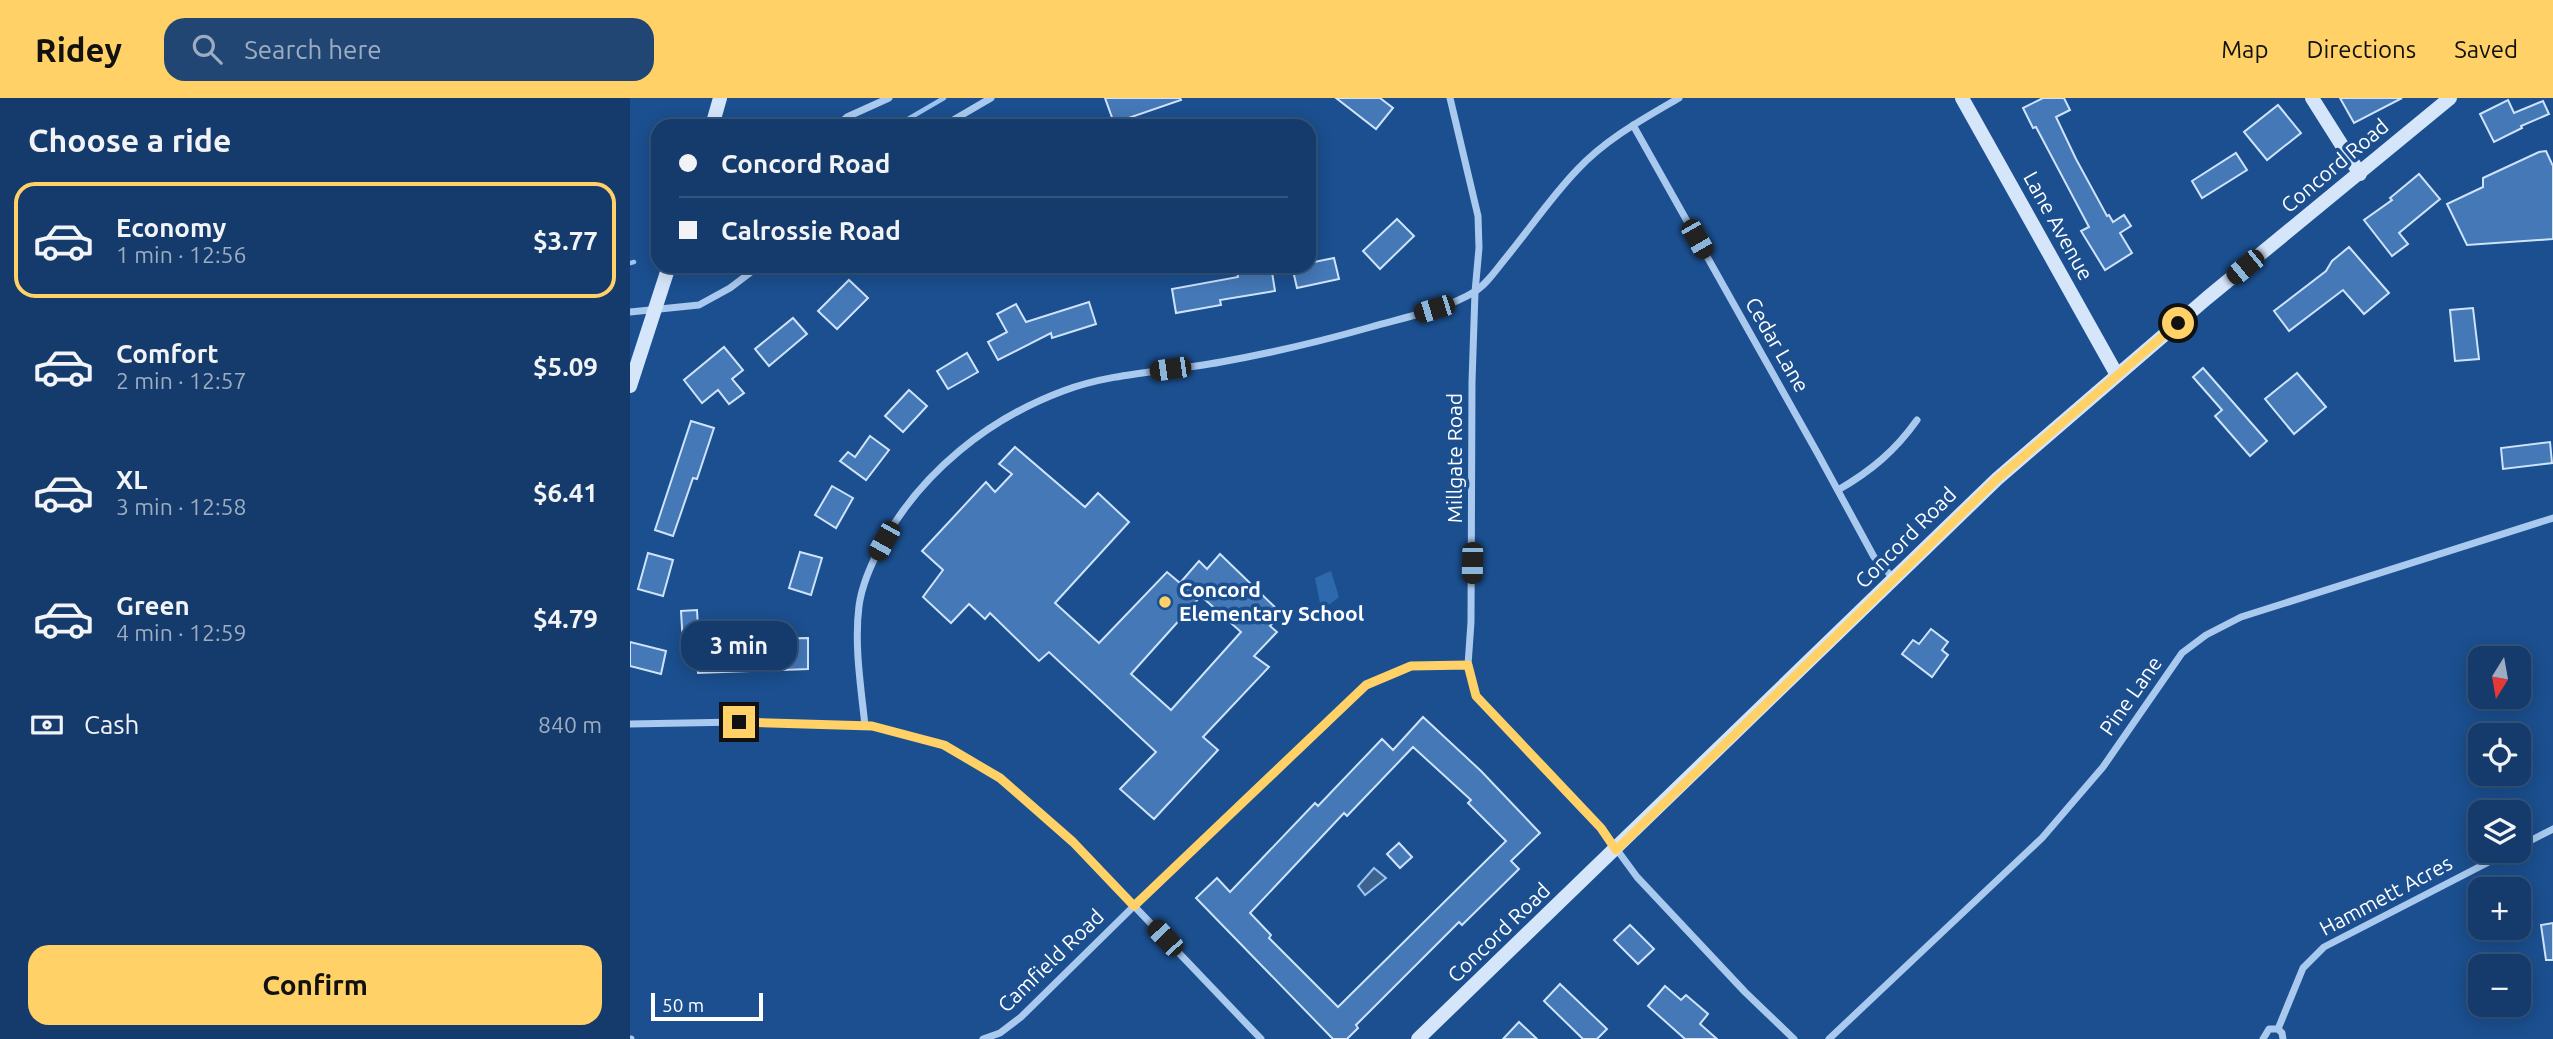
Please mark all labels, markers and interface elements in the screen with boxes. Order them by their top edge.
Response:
search box [164,18,654,81]
icon: search [188,30,226,68]
text: Ridey [35,31,122,68]
text: Search here [244,35,382,64]
text: Map [2221,36,2268,63]
text: Directions [2306,36,2416,63]
text: Saved [2454,36,2518,63]
street label: Concord Road [2276,113,2393,217]
text: Choose a ride [28,122,231,158]
text: Concord Road [721,149,890,178]
street label: Lane Avenue [2019,167,2099,284]
icon: car [32,209,95,272]
text: Economy [116,213,226,242]
text: Calrossie Road [721,216,901,245]
car [1678,216,1717,262]
text: $3.77 [533,226,598,255]
text: 1 min · 12:56 [116,242,247,267]
car [2223,246,2268,288]
car [1411,293,1458,325]
street label: Cedar Lane [1741,293,1815,396]
route start [2162,307,2194,339]
icon: car [32,335,95,398]
text: Comfort [116,339,219,368]
text: $5.09 [533,352,598,381]
car [1148,356,1193,382]
text: 2 min · 12:57 [116,368,247,393]
street label: Millgate Road [1442,393,1466,523]
icon: car [32,461,95,524]
text: XL [116,465,147,494]
text: $6.41 [533,478,598,507]
street label: Concord Road [1850,482,1961,593]
text: 3 min · 12:58 [116,494,247,519]
car [865,518,904,564]
car [1462,542,1483,584]
place label: Concord Elementary School [1179,577,1364,625]
icon: car [32,587,95,650]
text: Green [116,591,190,620]
marker: Concord Elementary School [1157,594,1173,610]
text: $4.79 [533,604,598,633]
text: 4 min · 12:59 [116,620,247,645]
callout: 3 min [681,620,797,670]
text: 3 min [710,633,768,658]
north arrow [2468,646,2530,709]
map controls [2468,646,2531,1017]
street label: Pine Lane [2094,651,2166,740]
icon: cash [28,706,66,744]
route end [723,706,755,738]
text: Cash [84,710,139,739]
text: 840 m [538,712,602,737]
button: locate [2468,723,2531,786]
button: layers [2468,800,2531,863]
street label: Hammett Acres [2315,850,2456,940]
button: + [2468,877,2531,940]
street label: Concord Road [1442,878,1554,987]
street label: Camfield Road [993,904,1108,1017]
car [1143,915,1188,961]
button: Confirm [28,945,602,1025]
button: − [2468,954,2531,1017]
scale bar [651,990,763,1022]
text: 50 m [662,994,704,1016]

